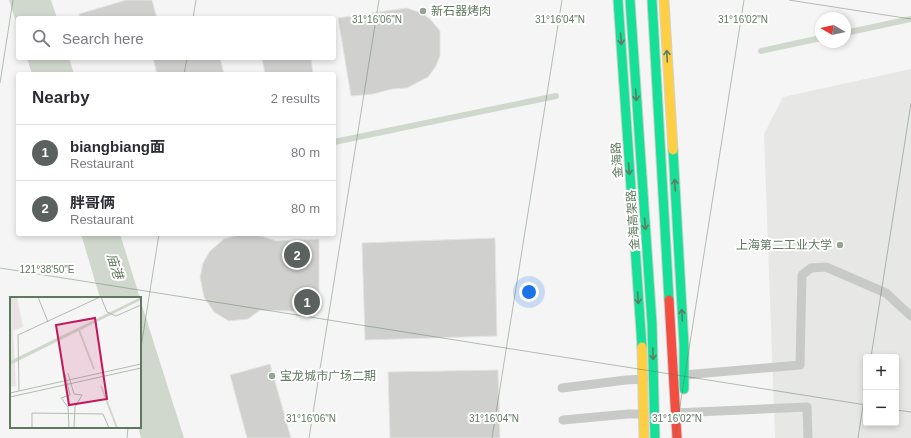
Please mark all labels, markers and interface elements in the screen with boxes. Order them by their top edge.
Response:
place label: 新石器烤肉 [431,4,491,18]
marker: 新石器烤肉 [418,6,428,16]
north arrow [815,12,851,48]
text: 31°16'06"N [352,14,402,25]
text: 31°16'04"N [535,14,585,25]
text: 31°16'02"N [718,14,768,25]
search box [16,16,336,60]
icon: search [30,27,52,49]
text: Search here [62,30,144,47]
one-way arrow [617,32,624,45]
one-way arrow [663,50,671,63]
text: Nearby [32,88,90,107]
one-way arrow [633,88,640,101]
text: 2 results [271,91,320,106]
text: biangbiang面 [70,138,165,155]
street label: 金海路 [609,142,625,178]
text: 1 [41,145,49,160]
text: 80 m [291,145,320,160]
text: Restaurant [70,156,134,171]
one-way arrow [626,162,633,175]
one-way arrow [671,179,678,192]
street label: 金海高架路 [624,190,642,250]
text: 胖哥俩 [70,194,115,211]
text: 2 [41,201,49,216]
text: 80 m [291,201,320,216]
text: Restaurant [70,212,134,227]
one-way arrow [642,217,649,230]
place label: 上海第二工业大学 [736,238,832,252]
pin: 2 [284,240,310,270]
marker: 上海第二工业大学 [835,240,845,250]
water label: 庙港 [104,251,127,283]
text: 121°38'50"E [19,264,75,275]
your location [519,282,539,302]
pin: 1 [294,287,320,317]
one-way arrow [635,291,642,304]
inset map [10,297,141,428]
one-way arrow [679,309,686,322]
one-way arrow [649,347,656,360]
map controls [863,354,899,426]
button: + [863,354,899,390]
place label: 宝龙城市广场二期 [280,369,376,383]
marker: 宝龙城市广场二期 [267,371,277,381]
button: − [863,390,899,426]
text: 31°16'06"N [286,413,336,424]
text: 31°16'04"N [469,413,519,424]
text: 31°16'02"N [652,413,702,424]

